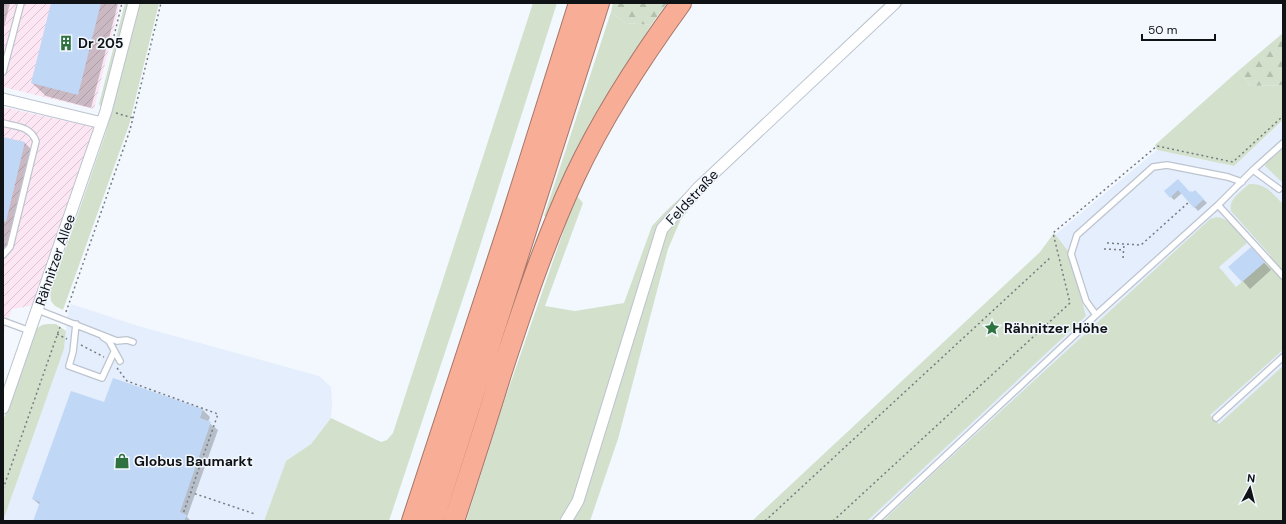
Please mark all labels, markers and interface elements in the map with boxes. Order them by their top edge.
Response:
scale bar [1142,16,1215,42]
text: 50 m [1148,22,1177,38]
building icon: Dr 205 [57,34,75,52]
place label: Dr 205 [78,34,124,52]
street label: Feldstraße [662,166,722,228]
street label: Rähnitzer Allee [31,212,79,308]
place icon: Rähnitzer Höhe [983,319,1001,337]
place label: Rähnitzer Höhe [1004,319,1108,337]
shop icon: Globus Baumarkt [113,452,131,470]
place label: Globus Baumarkt [134,452,253,470]
north arrow [1230,468,1270,508]
text: N [1246,471,1256,486]

